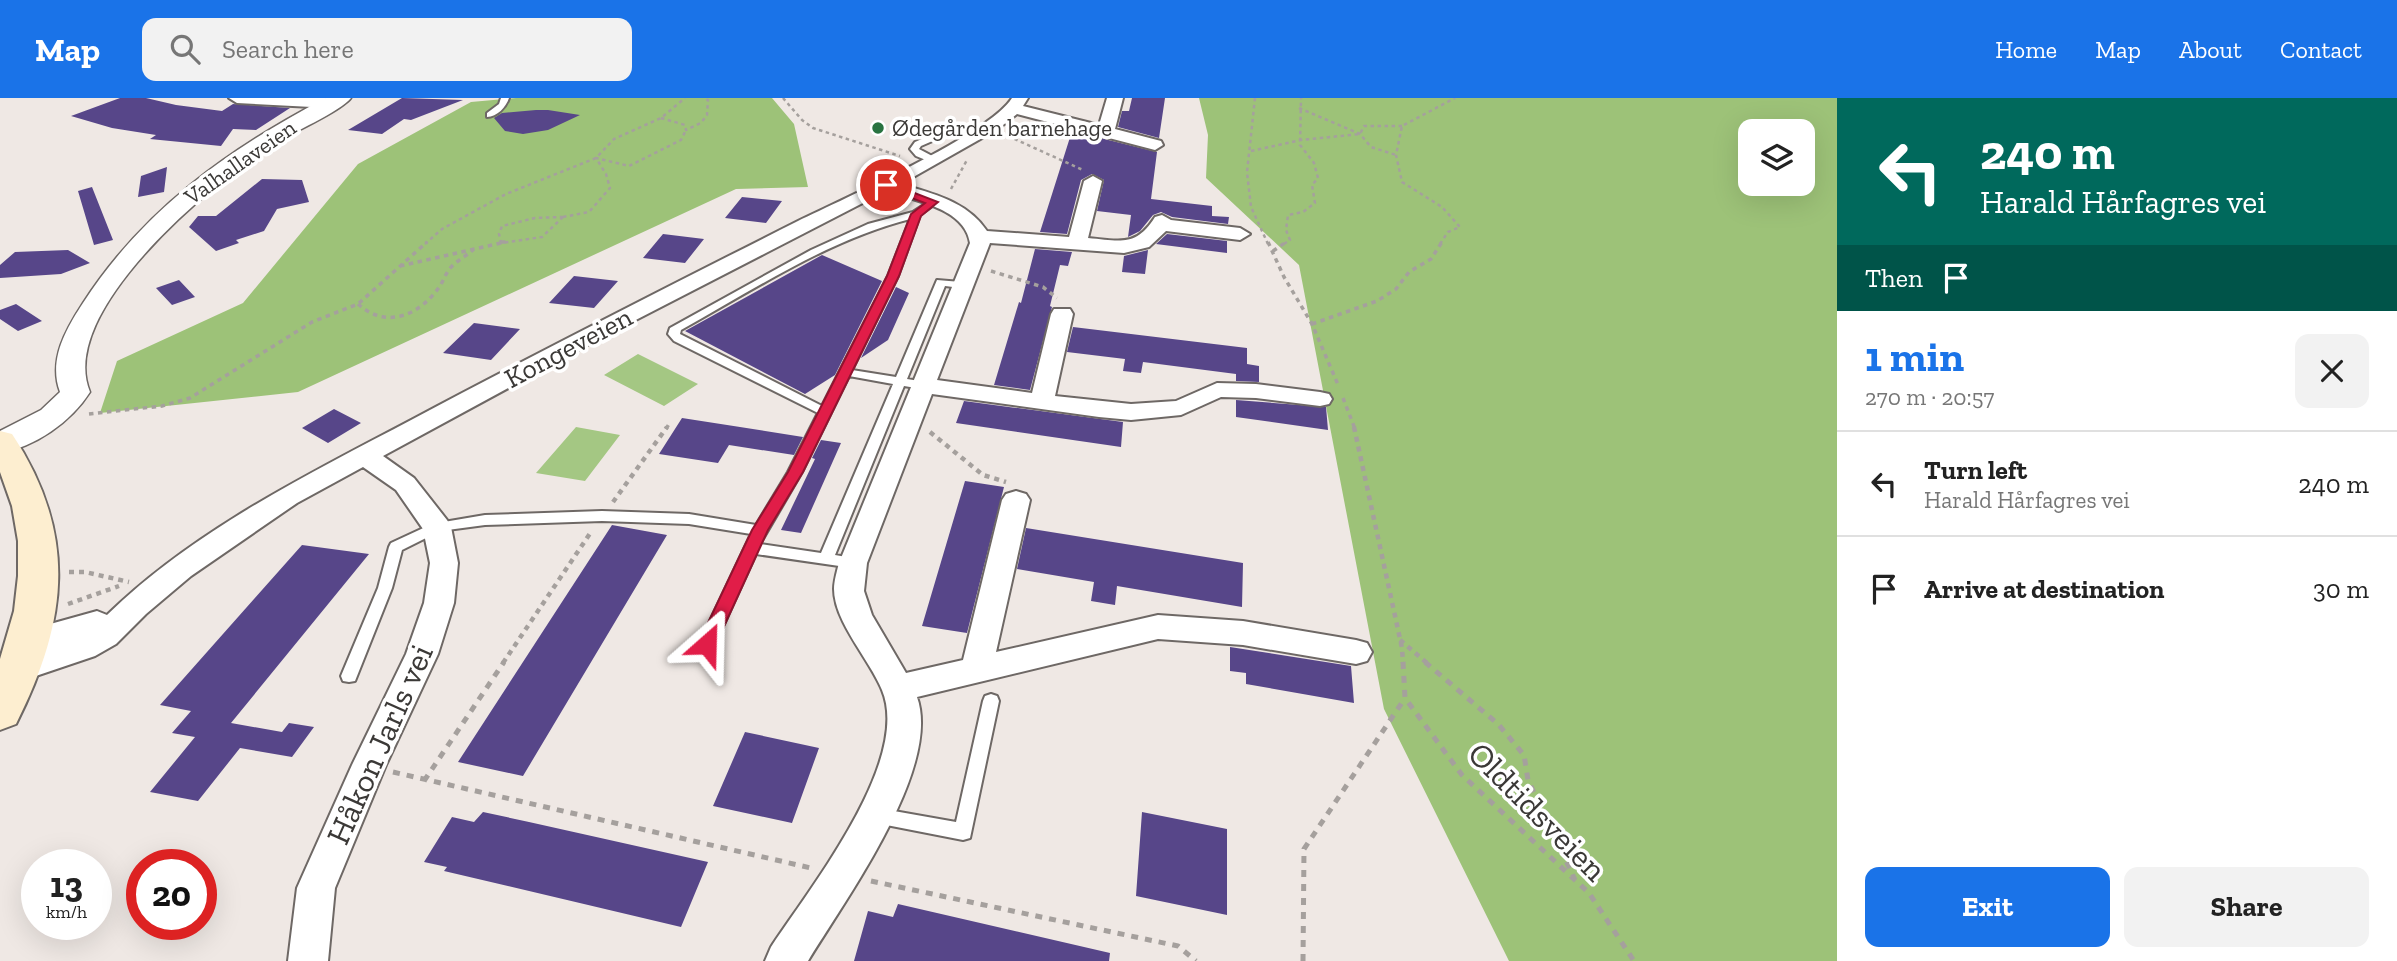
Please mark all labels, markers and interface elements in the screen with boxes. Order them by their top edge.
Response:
search box [142,18,632,81]
text: Map [35,30,100,69]
icon: search [166,30,204,68]
text: Search here [222,33,354,65]
text: Home [1995,35,2057,64]
text: Map [2095,35,2141,64]
text: About [2179,35,2242,64]
text: Contact [2280,35,2362,64]
street label: Valhallaveien [178,113,301,211]
place label: Ødegården barnehage [892,114,1112,142]
map controls [1738,119,1815,196]
button: layers [1738,119,1815,196]
marker: Ødegården barnehage [870,120,886,136]
text: 240 m [1980,123,2115,182]
icon: left [1865,126,1956,217]
pin [856,155,916,215]
icon: arrive [867,166,905,204]
text: Harald Hårfagres vei [1980,183,2266,221]
icon: arrive [1937,259,1975,297]
text: Then [1865,262,1923,294]
street label: Kongeveien [499,300,638,395]
text: 1 min [1865,331,1964,382]
button: close [2295,334,2369,408]
text: 270 m · 20:57 [1865,383,1994,411]
text: Turn left [1924,454,2027,486]
icon: left [1865,465,1903,503]
text: 240 m [2298,468,2369,500]
text: Harald Hårfagres vei [1924,486,2130,514]
icon: arrive [1865,570,1903,608]
text: Arrive at destination [1924,573,2164,605]
text: 30 m [2313,573,2369,605]
position arrow [670,607,744,681]
street label: Håkon Jarls vei [318,638,441,850]
street label: Oldtidsveien [1460,734,1615,889]
speed limit sign: 20 [126,849,217,940]
text: 13 [50,864,83,906]
button: Exit [1865,867,2110,947]
button: Share [2124,867,2369,947]
text: km/h [46,901,87,923]

